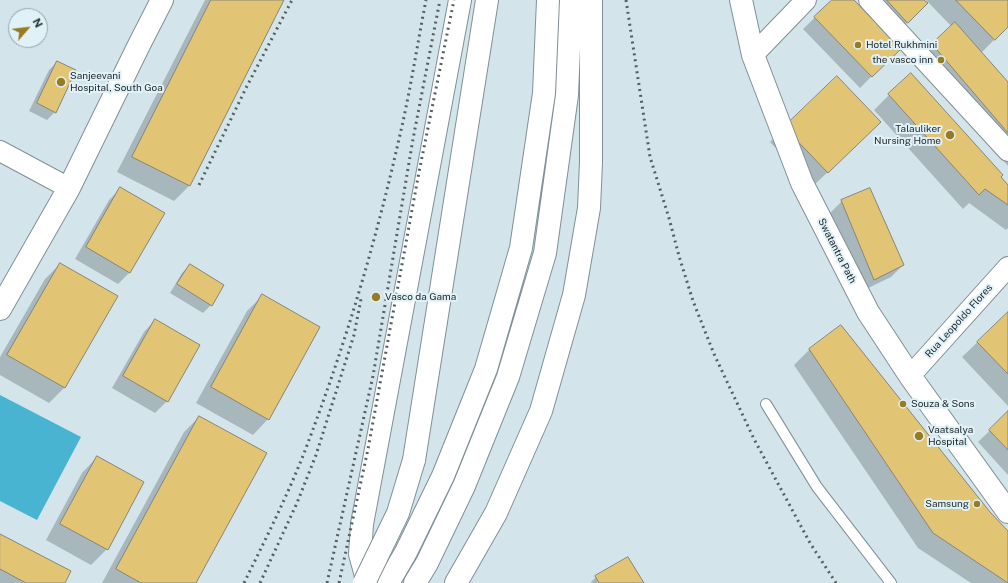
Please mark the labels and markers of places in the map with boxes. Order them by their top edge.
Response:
place label: Hotel Rukhmini [866,39,937,51]
marker: Hotel Rukhmini [853,40,863,50]
place label: the vasco inn [872,54,933,66]
marker: the vasco inn [936,55,946,65]
place label: Sanjeevani Hospital, South Goa [70,70,163,94]
marker: Sanjeevani Hospital, South Goa [55,76,67,88]
place label: Talauliker Nursing Home [874,123,941,146]
marker: Talauliker Nursing Home [944,129,956,141]
marker: Vasco da Gama [370,291,382,303]
place label: Vasco da Gama [385,291,456,303]
place label: Souza & Sons [911,398,975,410]
marker: Souza & Sons [898,399,908,409]
place label: Vaatsalya Hospital [928,424,973,448]
marker: Vaatsalya Hospital [913,430,925,442]
place label: Samsung [925,498,969,510]
marker: Samsung [972,499,982,509]

